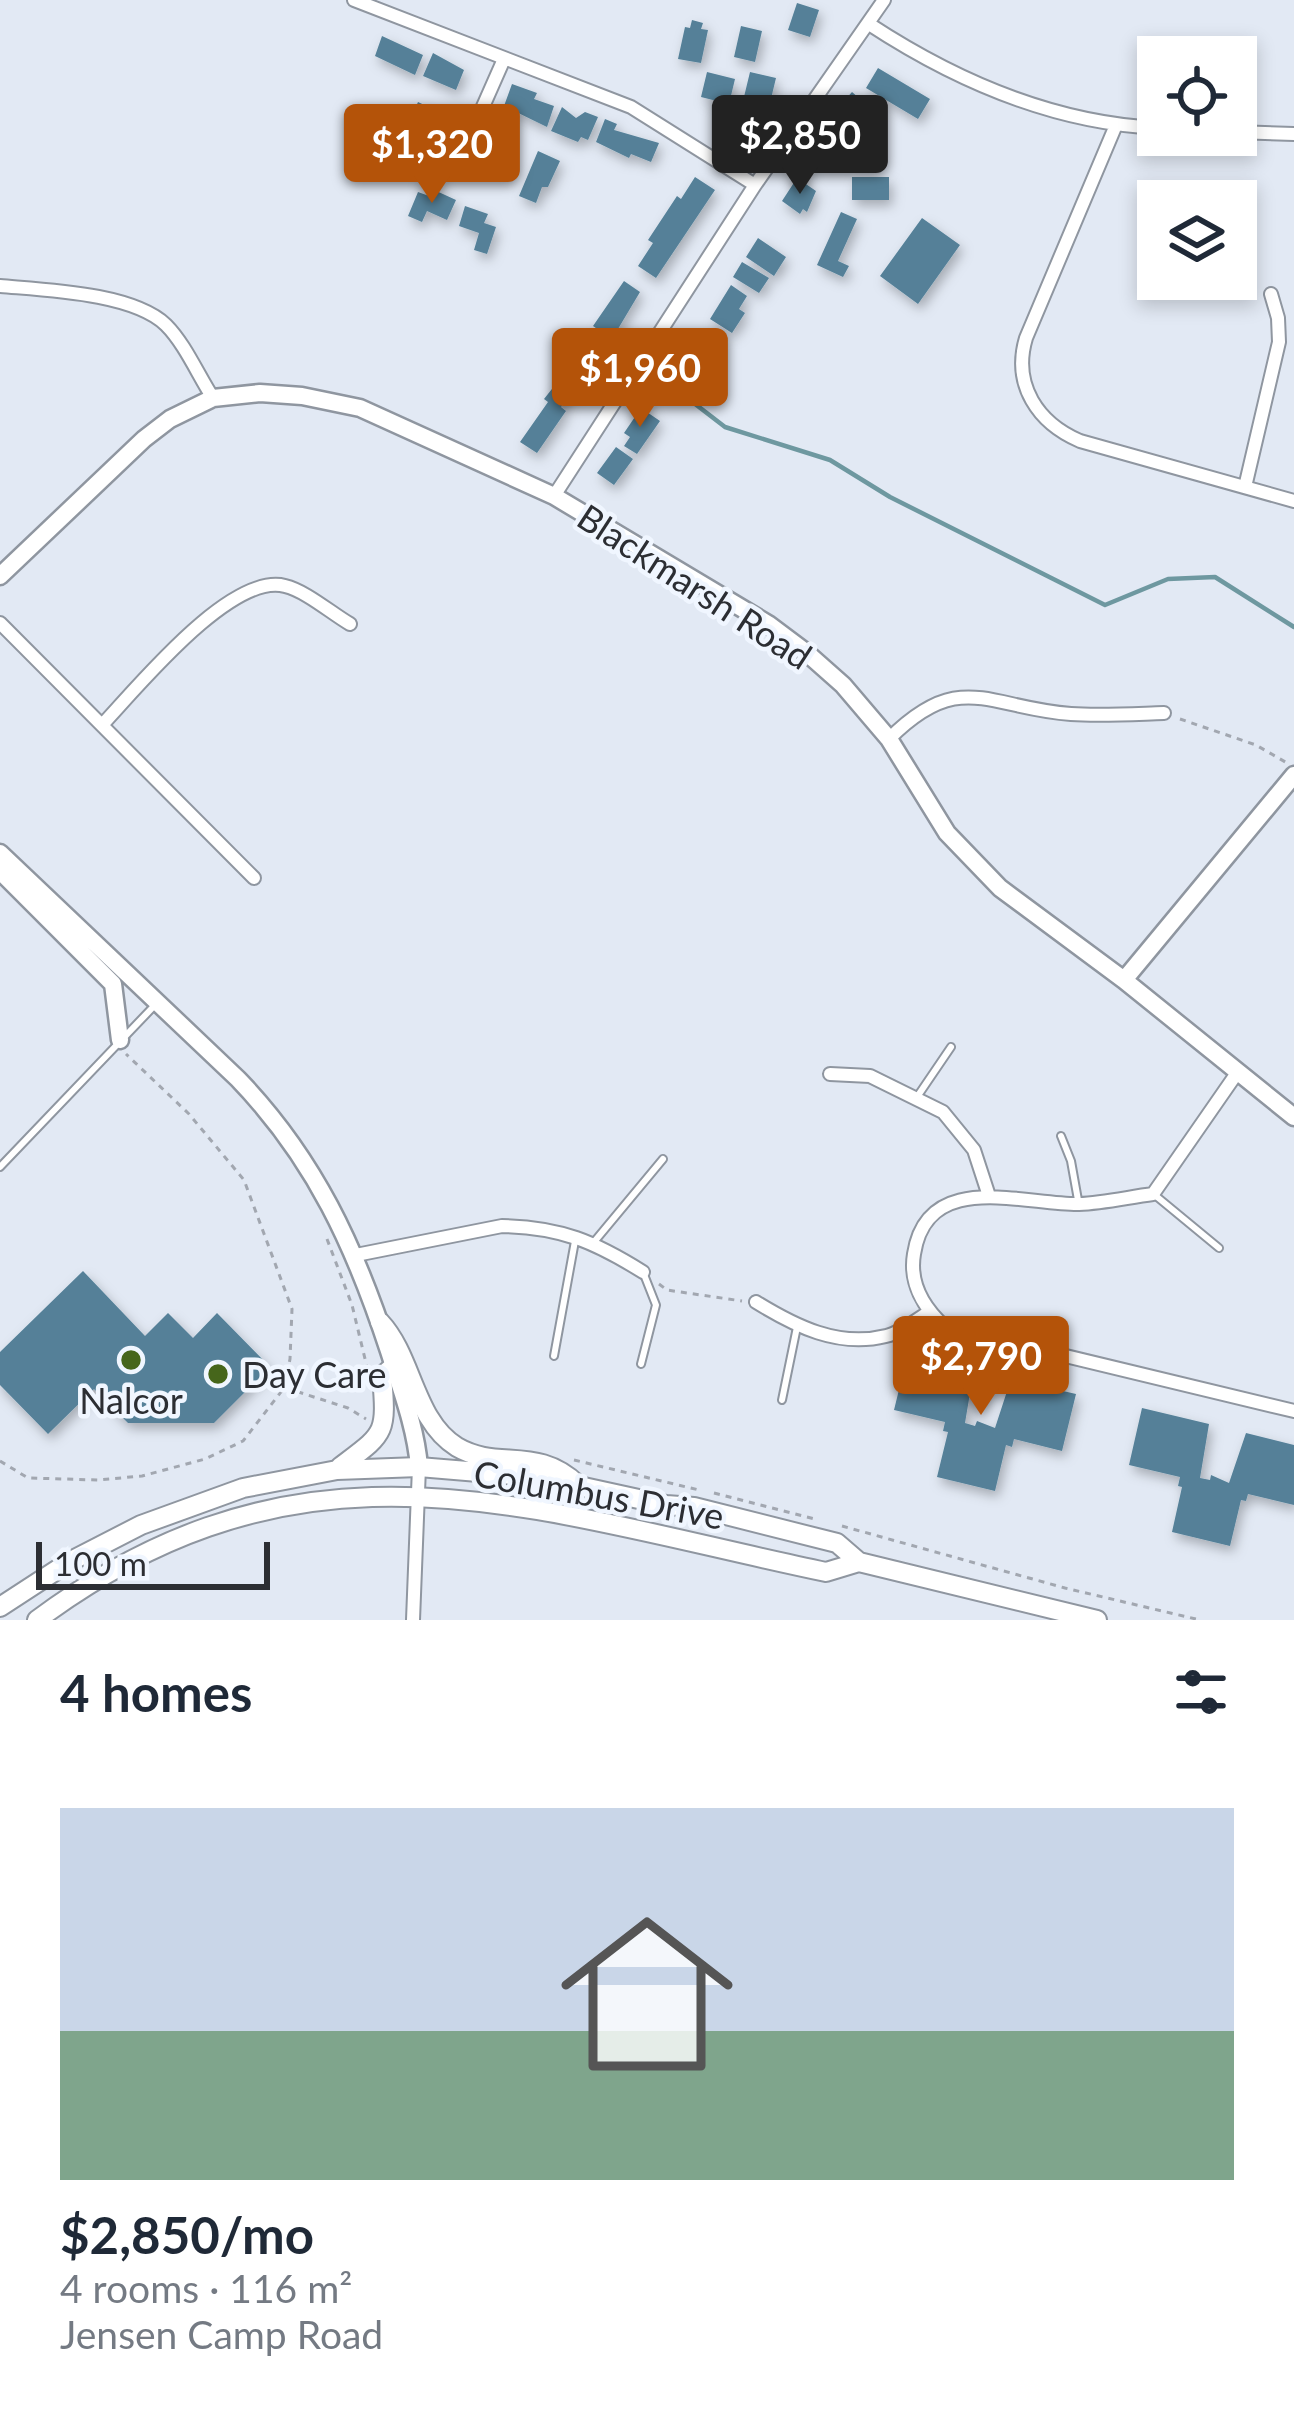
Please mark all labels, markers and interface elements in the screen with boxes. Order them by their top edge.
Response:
map controls [1137,36,1257,300]
button: locate [1137,36,1257,156]
pin: $2,850 [702,95,898,197]
pin: $1,320 [334,104,530,206]
text: $2,850 [739,111,861,157]
text: $1,320 [371,120,493,166]
button: layers [1137,180,1257,300]
pin: $1,960 [542,328,738,430]
text: $1,960 [579,344,701,390]
street label: Blackmarsh Road [570,494,820,678]
pin: $2,790 [883,1316,1079,1418]
text: $2,790 [920,1332,1042,1378]
marker: Nalcor [118,1347,144,1373]
place label: Day Care [242,1352,387,1396]
marker: Day Care [205,1361,231,1387]
place label: Nalcor [79,1378,183,1422]
street label: Columbus Drive [471,1450,727,1538]
scale bar [36,1536,270,1589]
text: 100 m [54,1543,147,1583]
icon: filters [1168,1659,1234,1725]
text: 4 homes [60,1662,252,1723]
icon: home [539,1886,755,2102]
text: $2,850/mo [60,2204,314,2265]
text: 4 rooms · 116 m² [60,2265,352,2311]
text: Jensen Camp Road [60,2311,383,2357]

